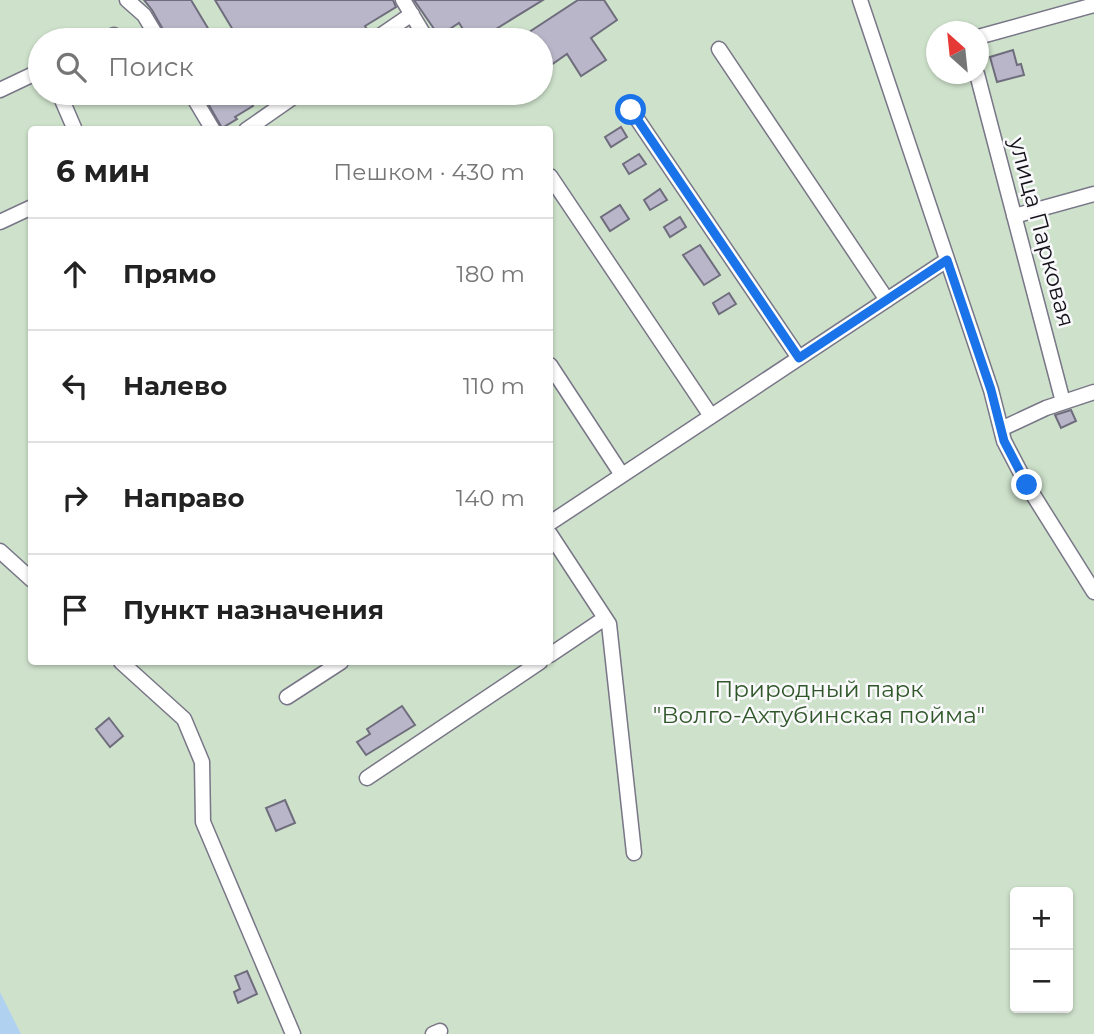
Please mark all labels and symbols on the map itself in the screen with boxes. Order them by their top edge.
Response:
north arrow [926,21,989,84]
route start [615,94,646,125]
street label: улица Парковая [1003,133,1081,330]
route end [1011,469,1042,500]
park label: Природный парк "Волго-Ахтубинская пойма" [653,675,985,729]

